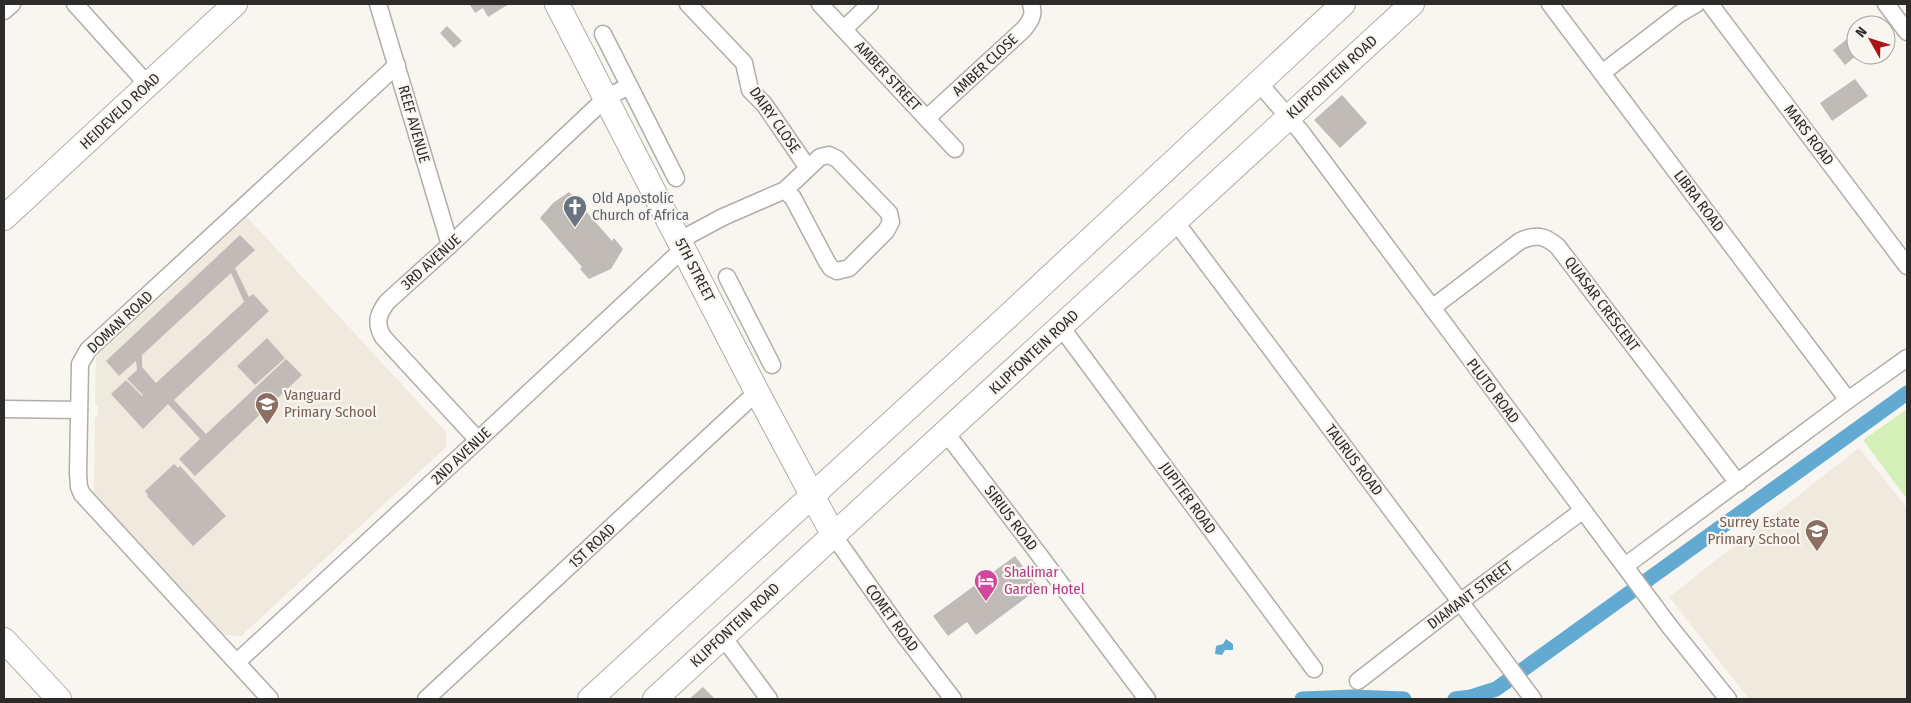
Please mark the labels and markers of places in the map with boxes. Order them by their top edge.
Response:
place label: Old Apostolic Church of Africa [592,189,689,224]
church icon: Old Apostolic Church of Africa [562,194,588,228]
place label: Vanguard Primary School [284,386,376,421]
school or university icon: Vanguard Primary School [254,391,280,425]
place label: Surrey Estate Primary School [1708,513,1800,548]
school or university icon: Surrey Estate Primary School [1804,518,1830,552]
place label: Shalimar Garden Hotel [1004,563,1085,598]
hotel icon: Shalimar Garden Hotel [973,568,999,602]

